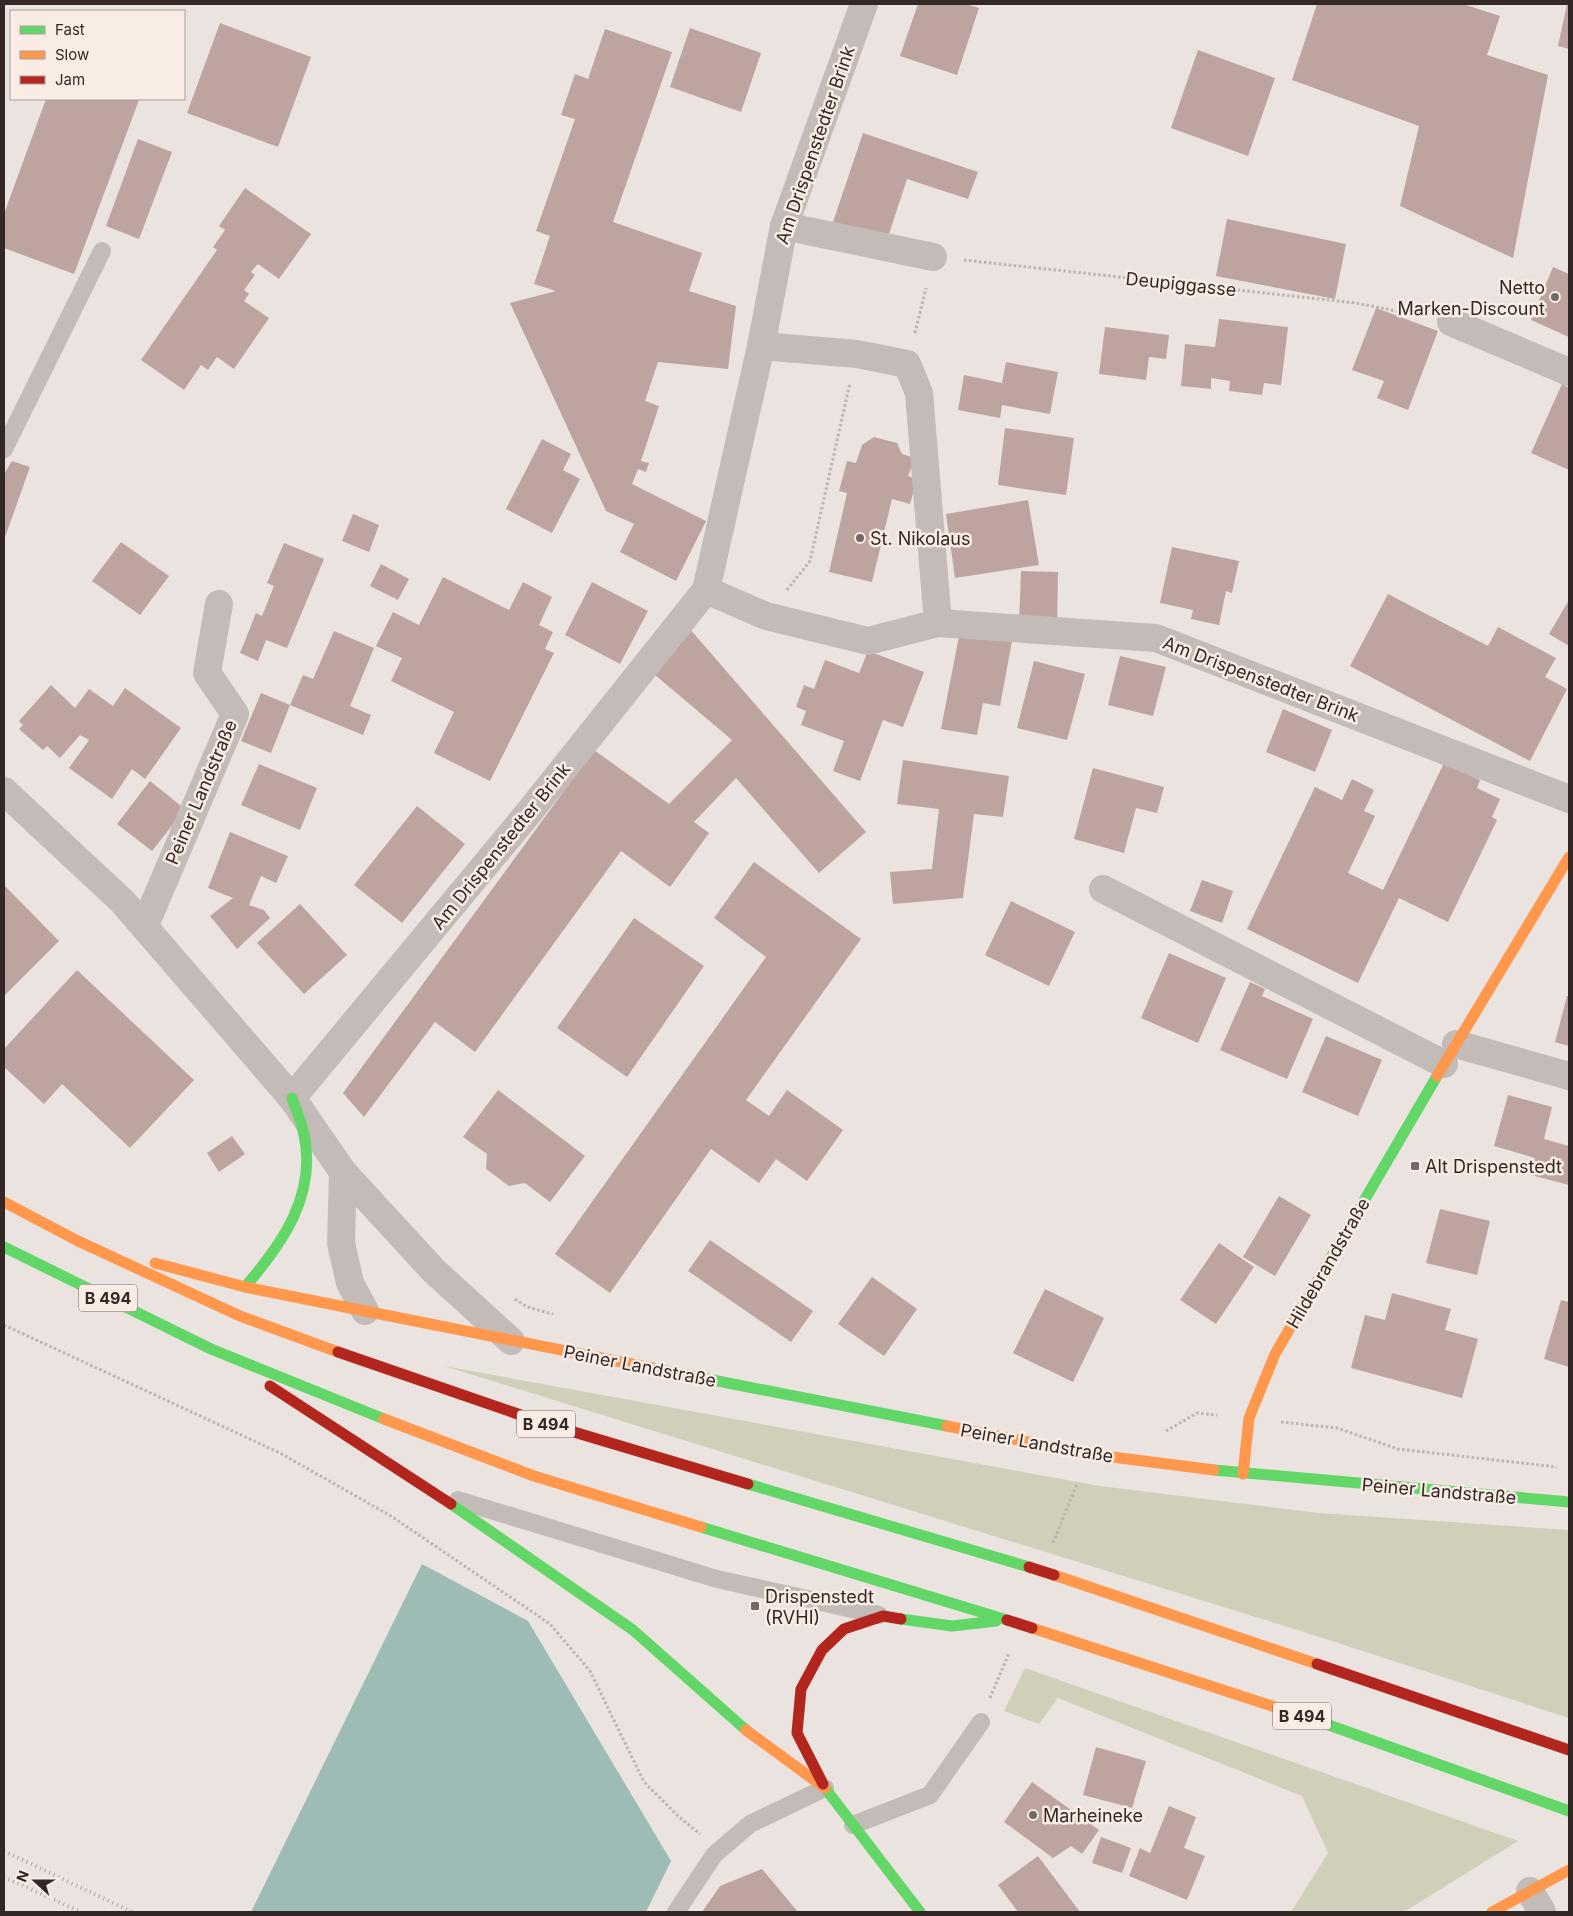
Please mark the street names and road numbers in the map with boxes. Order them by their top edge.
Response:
street label: Am Drispenstedter Brink [771,43,859,247]
street label: Deupiggasse [1125,268,1237,300]
street label: Am Drispenstedter Brink [1160,632,1362,726]
street label: Peiner Landstraße [161,717,241,867]
street label: Am Drispenstedter Brink [427,758,575,933]
street label: Hildebrandstraße [1282,1194,1374,1332]
road number: B 494 [79,1285,137,1312]
street label: Peiner Landstraße [562,1341,718,1391]
road number: B 494 [517,1410,575,1438]
street label: Peiner Landstraße [959,1419,1115,1467]
street label: Peiner Landstraße [1361,1474,1517,1508]
road number: B 494 [1273,1702,1331,1730]

